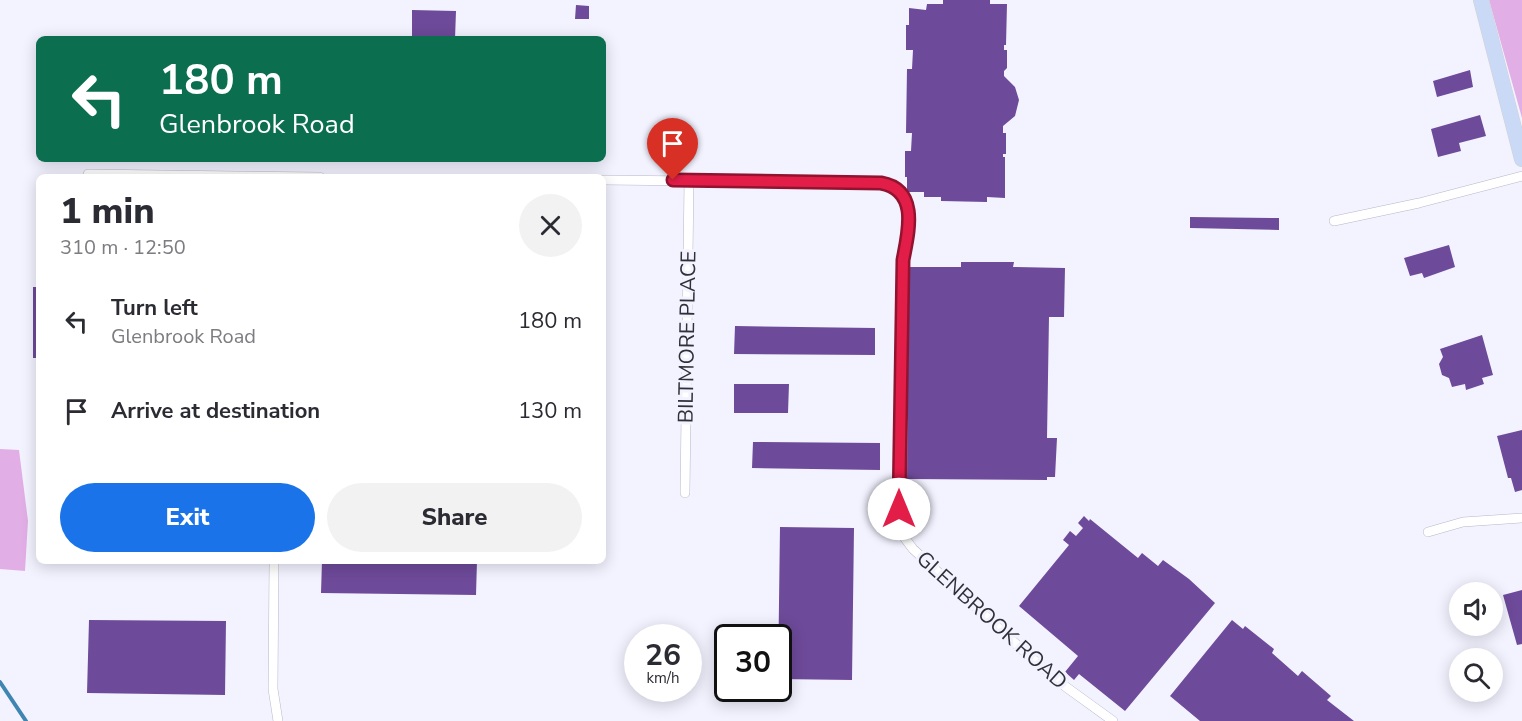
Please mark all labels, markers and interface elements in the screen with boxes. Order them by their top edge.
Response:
text: 180 m [159,52,283,109]
icon: left [60,60,138,138]
text: Glenbrook Road [159,106,355,143]
pin [647,118,698,180]
icon: arrive [656,127,689,160]
text: 1 min [60,187,155,236]
button: close [519,194,582,257]
text: 310 m · 12:50 [60,234,186,261]
street label: BILTMORE PLACE [671,251,703,423]
text: Turn left [111,293,198,323]
icon: left [60,305,93,338]
text: 180 m [518,306,582,336]
text: Glenbrook Road [111,323,256,350]
icon: arrive [60,395,93,428]
text: Arrive at destination [111,396,320,426]
text: 130 m [518,396,582,426]
position arrow [867,477,931,541]
button: Exit [60,483,315,552]
button: Share [327,483,582,552]
street label: GLENBROOK ROAD [911,545,1073,695]
map controls [1449,582,1503,702]
button: sound [1449,582,1503,636]
speed limit sign: 30 [714,624,792,702]
text: 26 [645,635,681,676]
button: search [1449,648,1503,702]
text: km/h [646,668,680,688]

